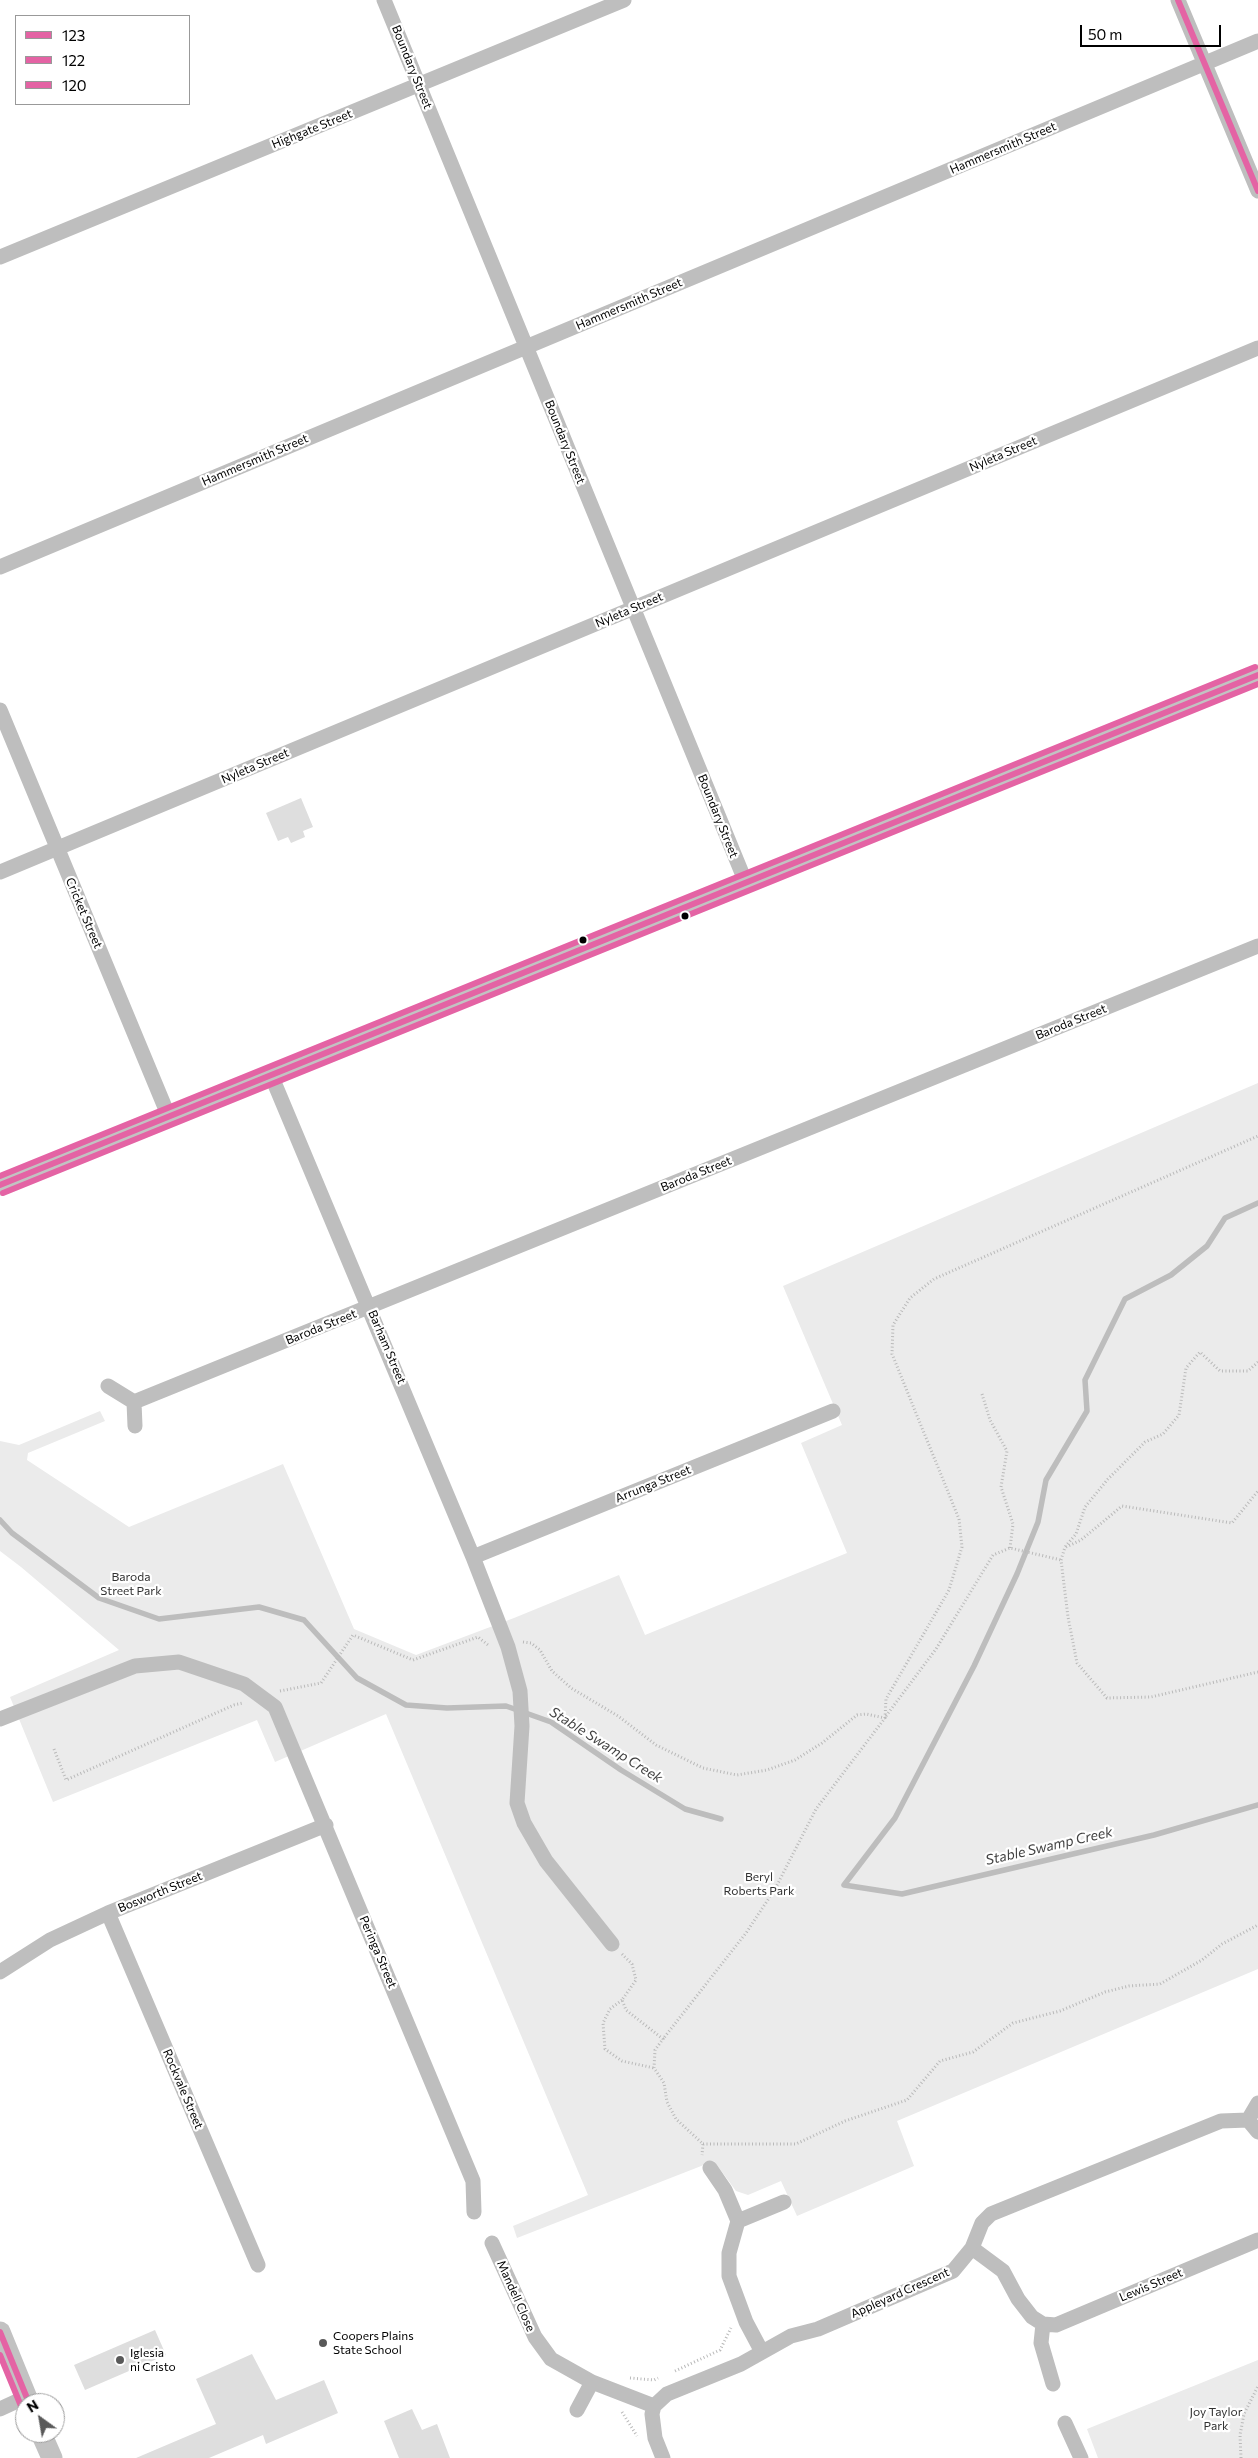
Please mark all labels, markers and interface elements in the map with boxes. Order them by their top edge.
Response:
legend [15,15,190,105]
scale bar [1083,15,1224,47]
street label: Boundary Street [389,23,435,111]
text: 50 m [1088,25,1122,43]
text: 123 [62,26,85,44]
text: 122 [62,51,85,69]
text: 120 [62,76,86,94]
street label: Highgate Street [270,106,354,152]
street label: Hammersmith Street [948,119,1058,177]
street label: Hammersmith Street [574,275,684,333]
street label: Boundary Street [542,398,588,486]
street label: Hammersmith Street [200,431,310,489]
street label: Nyleta Street [967,433,1039,475]
street label: Nyleta Street [593,589,665,631]
street label: Nyleta Street [219,745,291,787]
street label: Boundary Street [695,772,741,860]
street label: Cricket Street [63,875,105,951]
unlabelled marker [680,911,690,921]
unlabelled marker [578,935,588,945]
street label: Baroda Street [1033,1001,1109,1043]
street label: Baroda Street [658,1153,734,1195]
street label: Baroda Street [283,1306,359,1348]
street label: Barham Street [365,1308,409,1386]
street label: Arrunga Street [613,1462,693,1506]
park label: Baroda Street Park [100,1570,162,1598]
water label: Stable Swamp Creek [547,1703,665,1787]
water label: Stable Swamp Creek [984,1823,1114,1869]
street label: Bosworth Street [116,1869,204,1915]
park label: Beryl Roberts Park [724,1870,794,1898]
street label: Peringa Street [356,1914,400,1990]
street label: Rockvale Street [160,2047,206,2131]
street label: Mandell Close [494,2258,538,2334]
street label: Appleyard Crescent [848,2265,952,2321]
street label: Lewis Street [1117,2265,1185,2305]
place label: Coopers Plains State School [333,2329,414,2357]
marker: Coopers Plains State School [317,2337,329,2349]
place label: Iglesia ni Cristo [130,2346,176,2374]
marker: Iglesia ni Cristo [114,2354,126,2366]
north arrow [15,2393,65,2443]
text: N [23,2396,41,2416]
park label: Joy Taylor Park [1190,2405,1242,2433]

